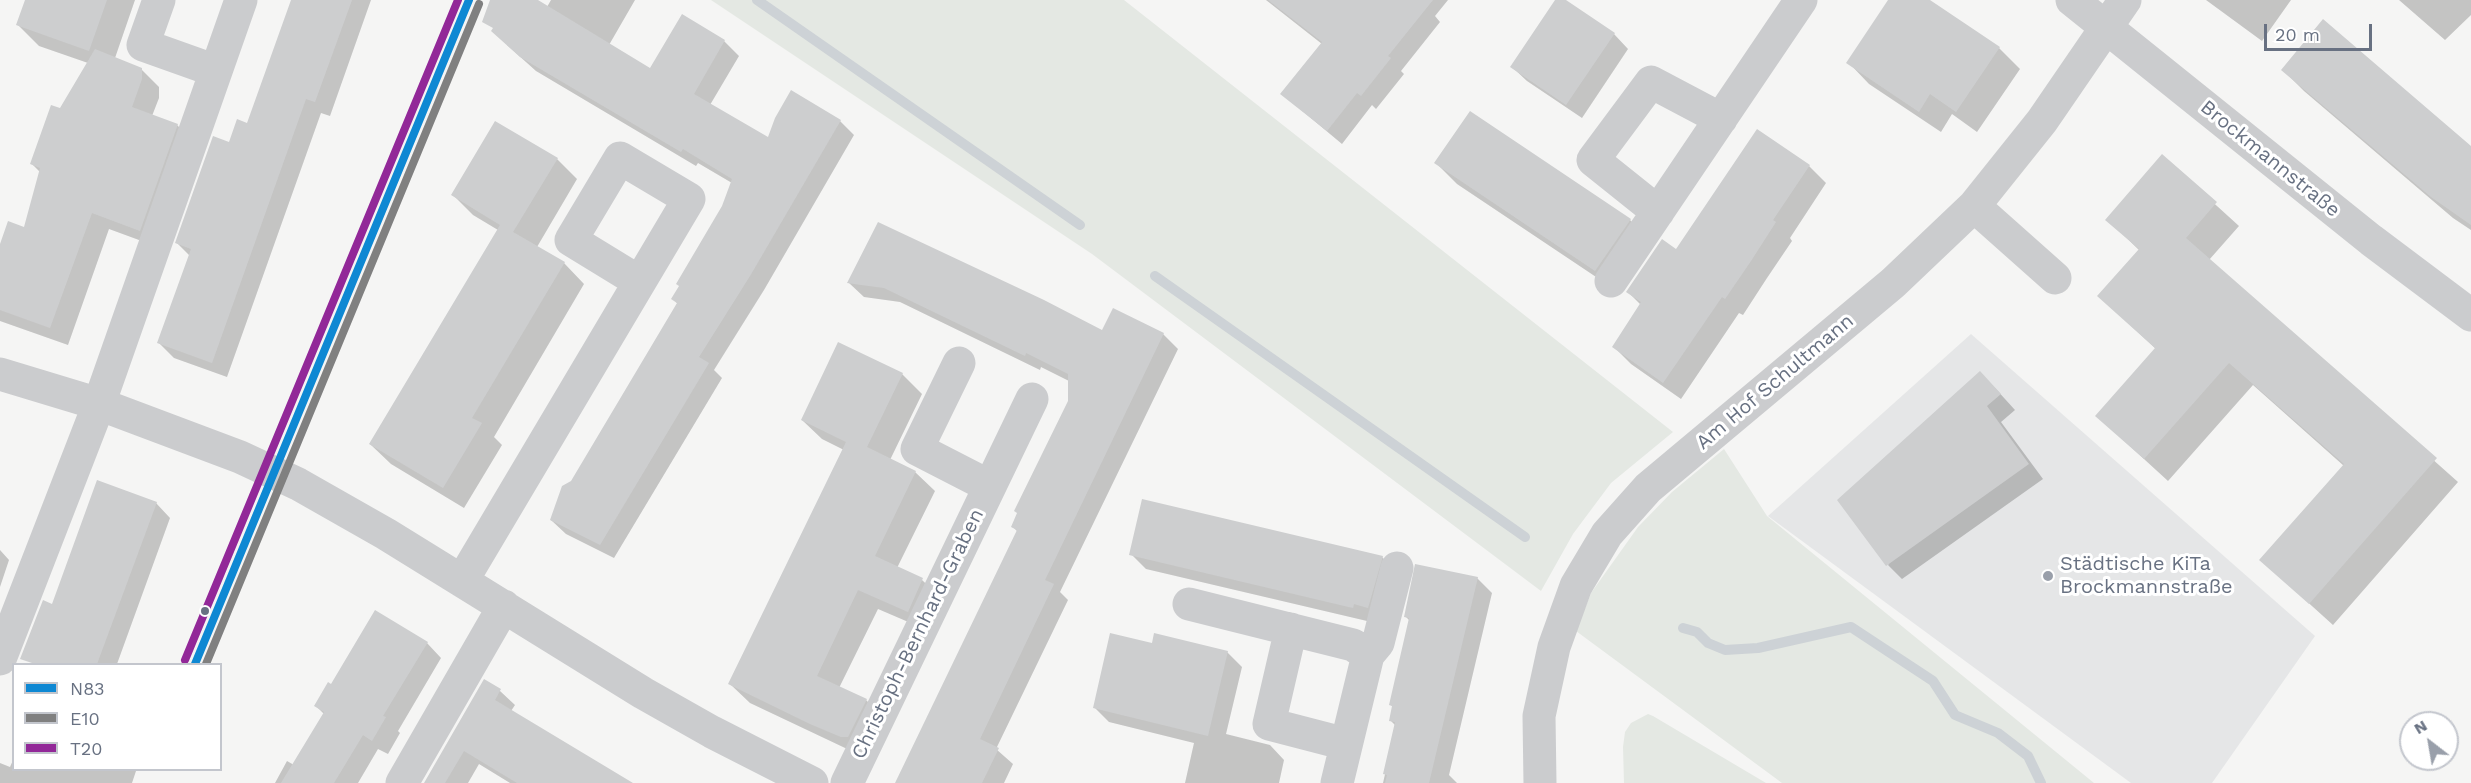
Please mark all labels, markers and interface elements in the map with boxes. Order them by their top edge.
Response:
scale bar [2267,12,2375,50]
text: 20 m [2275,24,2320,45]
street label: Brockmannstraße [2195,95,2345,223]
street label: Am Hof Schultmann [1691,309,1859,455]
street label: Christoph-Bernhard-Graben [847,505,989,763]
place label: Städtische KiTa Brockmannstraße [2060,552,2233,599]
marker: Städtische KiTa Brockmannstraße [2041,569,2055,583]
unlabelled marker [199,605,211,617]
legend [12,663,222,771]
text: N83 [70,678,104,699]
text: E10 [70,708,100,729]
north arrow [2399,711,2459,771]
text: N [2411,716,2430,738]
text: T20 [70,738,103,759]

